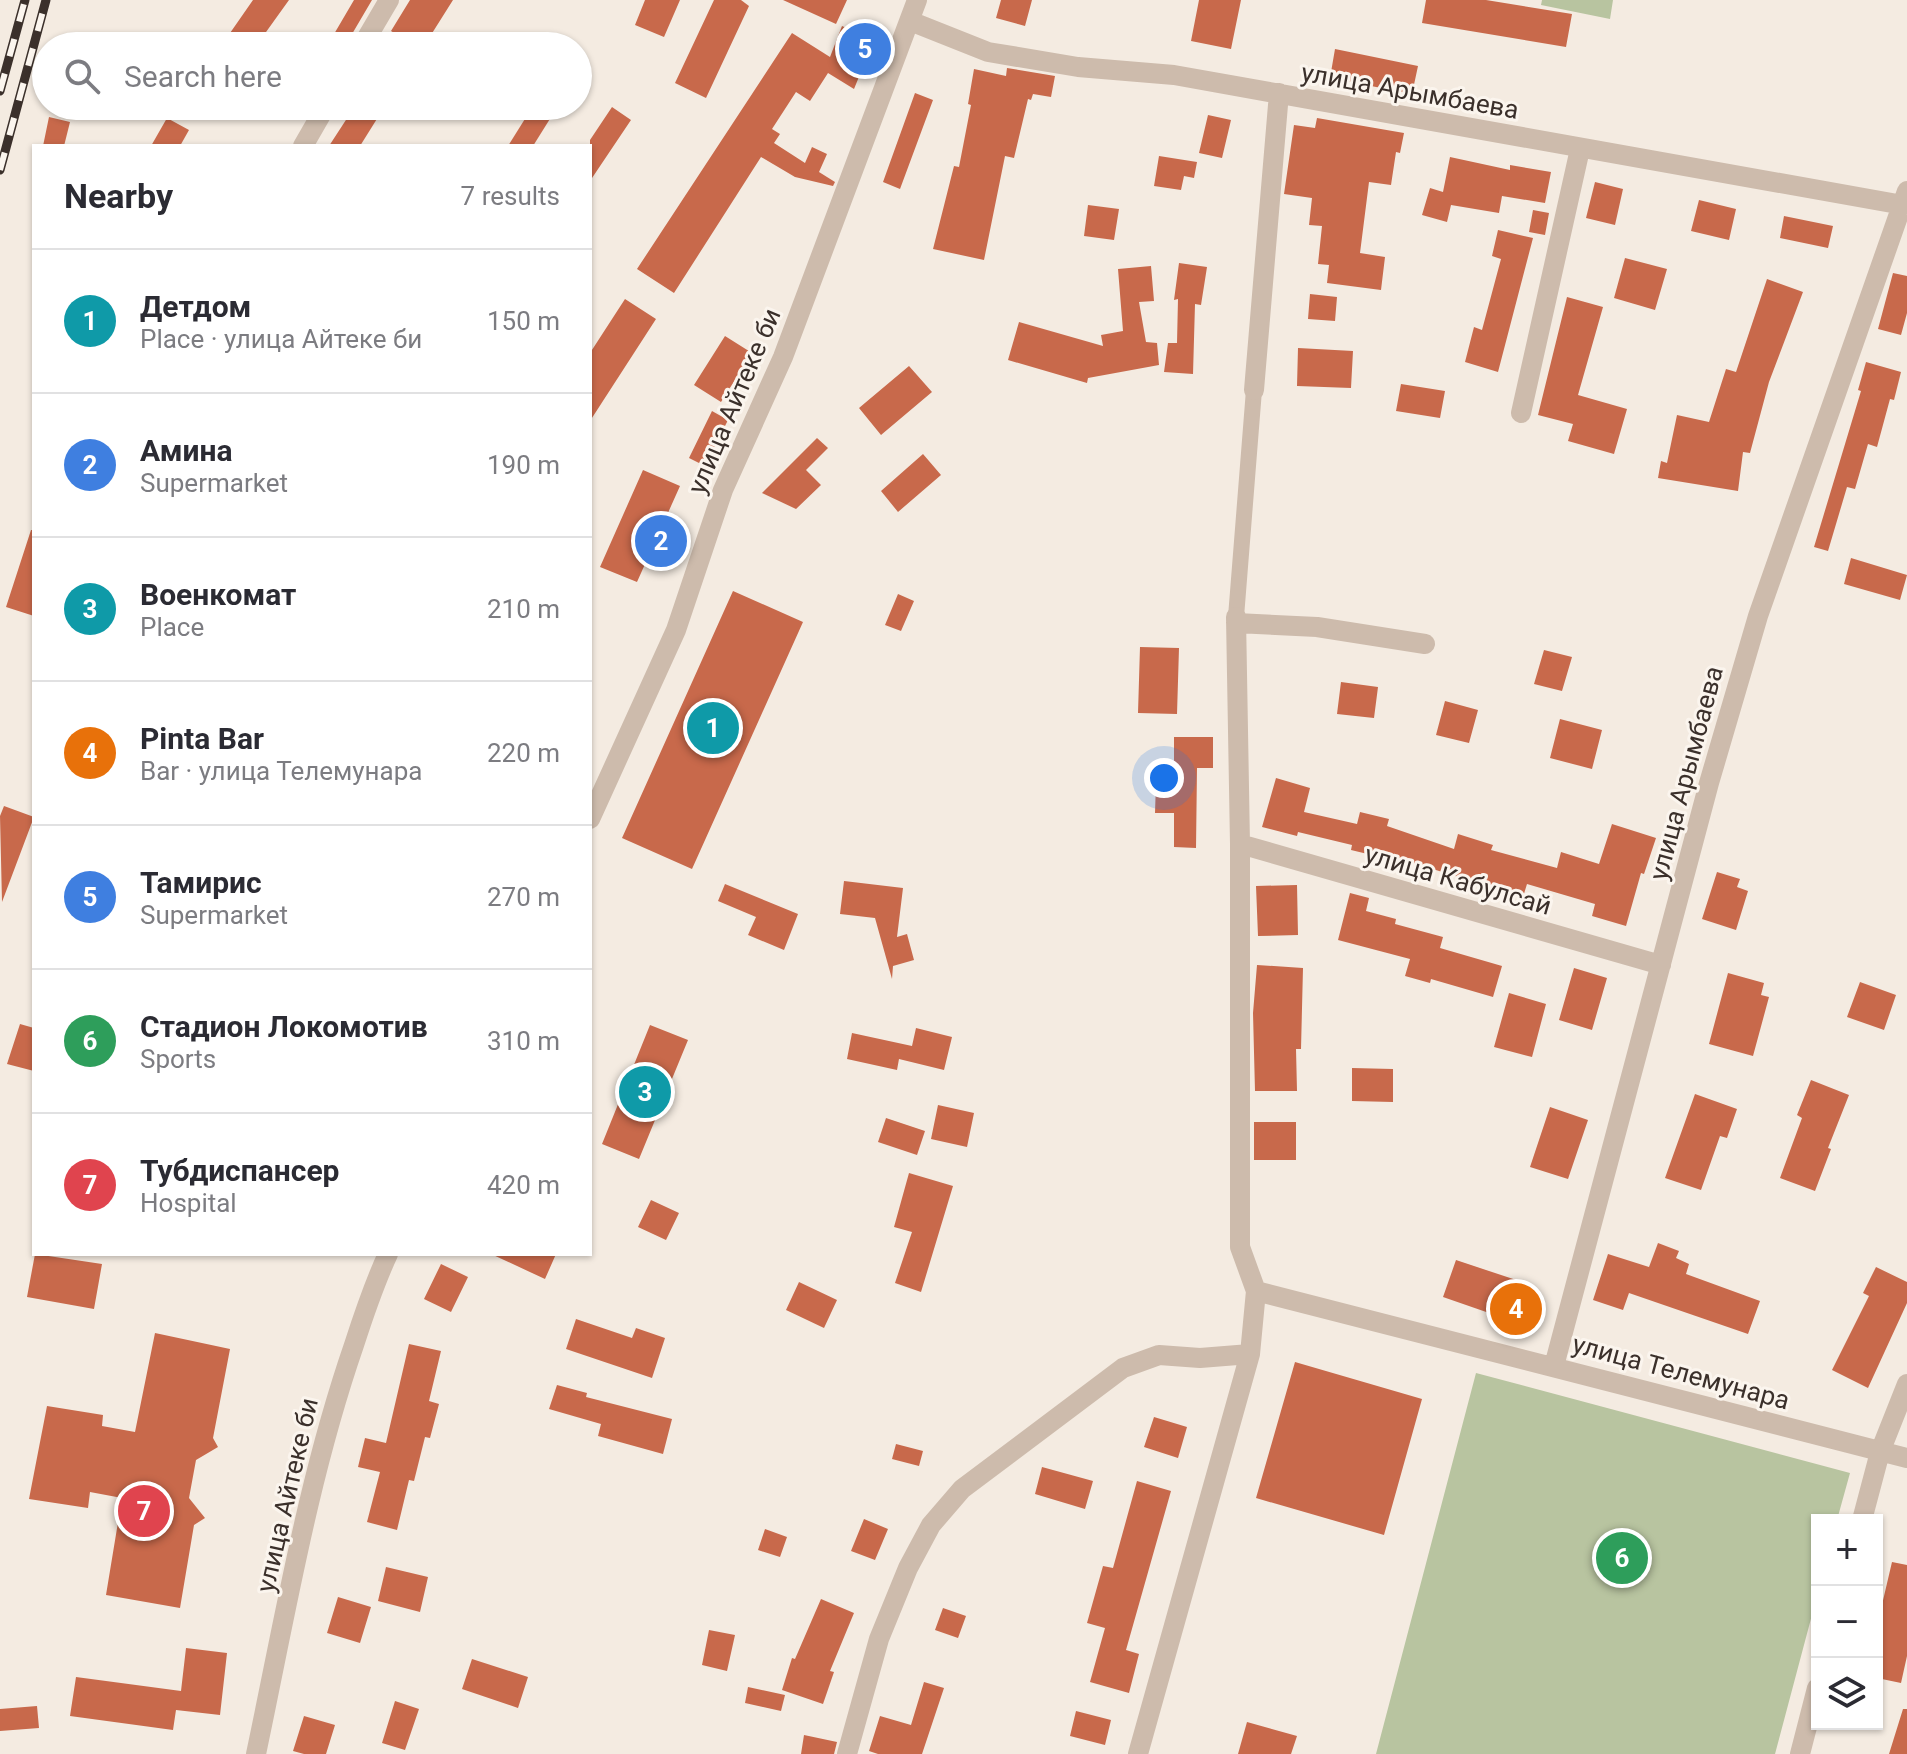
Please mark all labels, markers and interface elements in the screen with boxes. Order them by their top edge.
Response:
pin: 5 [839,19,891,79]
search box [32,32,592,120]
icon: search [60,54,104,98]
street label: улица Арымбаева [1299,57,1521,125]
text: Search here [124,59,282,94]
text: Nearby [64,176,173,216]
text: 7 results [461,181,560,211]
text: Детдом [140,289,251,324]
street label: улица Айтеке би [681,304,787,498]
text: 1 [83,306,97,336]
text: 150 m [487,306,560,336]
text: Place · улица Айтеке би [140,324,422,354]
text: Амина [140,433,232,468]
text: 2 [83,450,97,480]
text: 190 m [487,450,560,480]
text: Supermarket [140,468,288,498]
pin: 2 [635,511,687,571]
text: Военкомат [140,577,296,612]
text: 3 [83,594,97,624]
text: 210 m [487,594,560,624]
text: Place [140,612,204,642]
street label: улица Арымбаева [1643,663,1729,883]
pin: 1 [687,698,739,758]
text: Pinta Bar [140,721,264,756]
text: 4 [83,738,97,768]
text: 220 m [487,738,560,768]
text: Bar · улица Телемунара [140,756,422,786]
your location [1144,758,1184,798]
street label: улица Кабулсай [1361,839,1555,921]
text: Тамирис [140,865,262,900]
text: 5 [83,882,97,912]
text: 270 m [487,882,560,912]
text: Supermarket [140,900,288,930]
text: Стадион Локомотив [140,1009,428,1044]
text: 6 [83,1026,97,1056]
text: 310 m [487,1026,560,1056]
text: Sports [140,1044,216,1074]
pin: 3 [619,1062,671,1122]
text: Тубдиспансер [140,1153,339,1188]
text: 7 [83,1170,97,1200]
text: 420 m [487,1170,560,1200]
text: Hospital [140,1188,237,1218]
pin: 4 [1490,1279,1542,1339]
street label: улица Телемунара [1569,1329,1793,1415]
street label: улица Айтеке би [250,1395,324,1595]
pin: 7 [118,1481,170,1541]
map controls [1811,1514,1883,1730]
button: + [1811,1514,1883,1586]
pin: 6 [1596,1528,1648,1588]
button: − [1811,1586,1883,1658]
button: layers [1811,1658,1883,1730]

